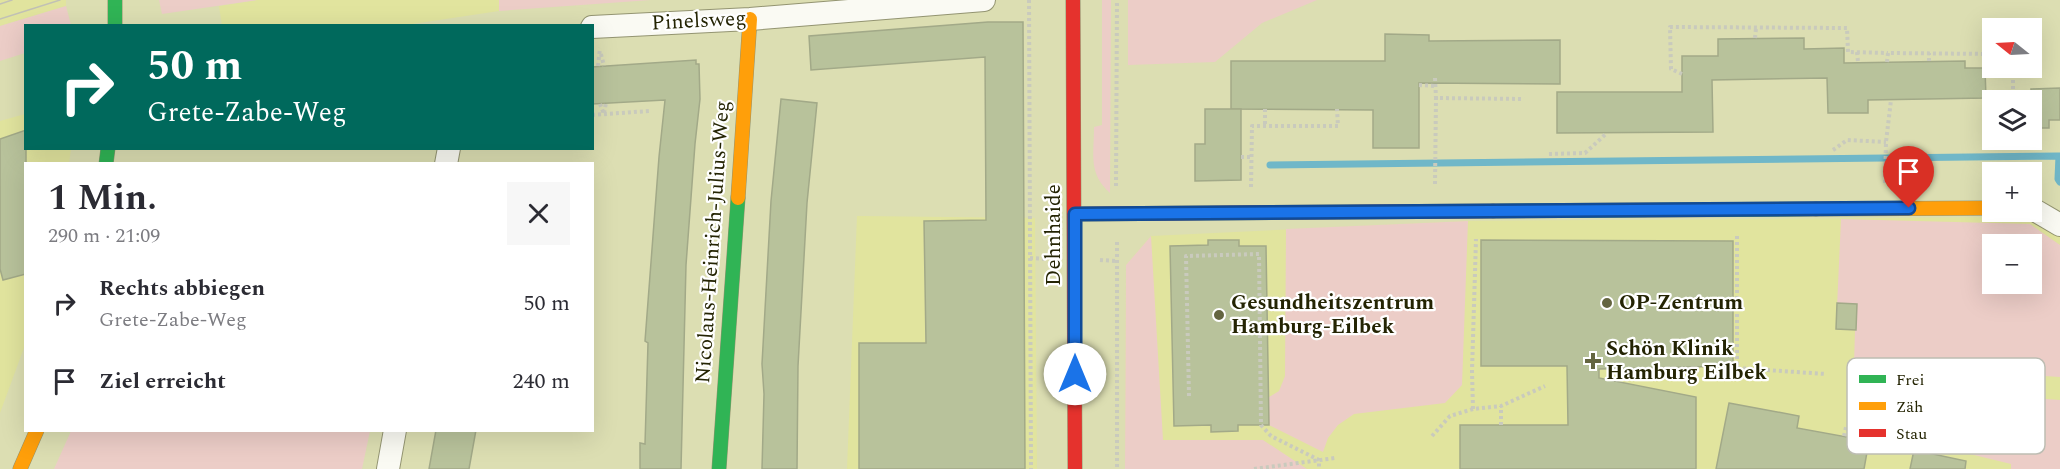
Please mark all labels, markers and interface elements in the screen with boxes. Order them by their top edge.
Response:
street label: Pinelsweg [651,3,747,39]
north arrow [1982,18,2042,78]
map controls [1982,18,2042,294]
text: 50 m [147,35,242,98]
icon: right [48,48,126,126]
button: layers [1982,90,2042,150]
text: Grete-Zabe-Weg [147,92,346,134]
street label: Nicolaus-Heinrich-Julius-Weg [687,99,739,385]
pin [1883,146,1934,208]
icon: arrive [1892,155,1925,188]
button: + [1982,162,2042,222]
text: 1 Min. [48,171,157,226]
button: close [507,182,570,245]
street label: Dehnhaide [1038,184,1070,286]
text: 290 m · 21:09 [48,221,160,251]
button: − [1982,234,2042,294]
text: Rechts abbiegen [99,272,265,305]
icon: right [48,287,81,320]
text: 50 m [524,287,570,320]
place label: Gesundheitszentrum Hamburg-Eilbek [1231,287,1434,343]
place label: OP-Zentrum [1619,287,1743,319]
marker: OP-Zentrum [1600,296,1614,310]
text: Grete-Zabe-Weg [99,305,247,335]
marker: Gesundheitszentrum Hamburg-Eilbek [1212,308,1226,322]
place label: Schön Klinik Hamburg Eilbek [1606,333,1767,389]
position arrow [1043,342,1107,406]
marker: Schön Klinik Hamburg Eilbek [1584,352,1602,370]
legend [1847,358,2045,454]
icon: arrive [48,365,81,398]
text: Ziel erreicht [99,365,226,398]
text: 240 m [513,365,570,398]
text: Frei [1896,368,1924,392]
text: Zäh [1896,395,1923,419]
text: Stau [1896,422,1927,446]

